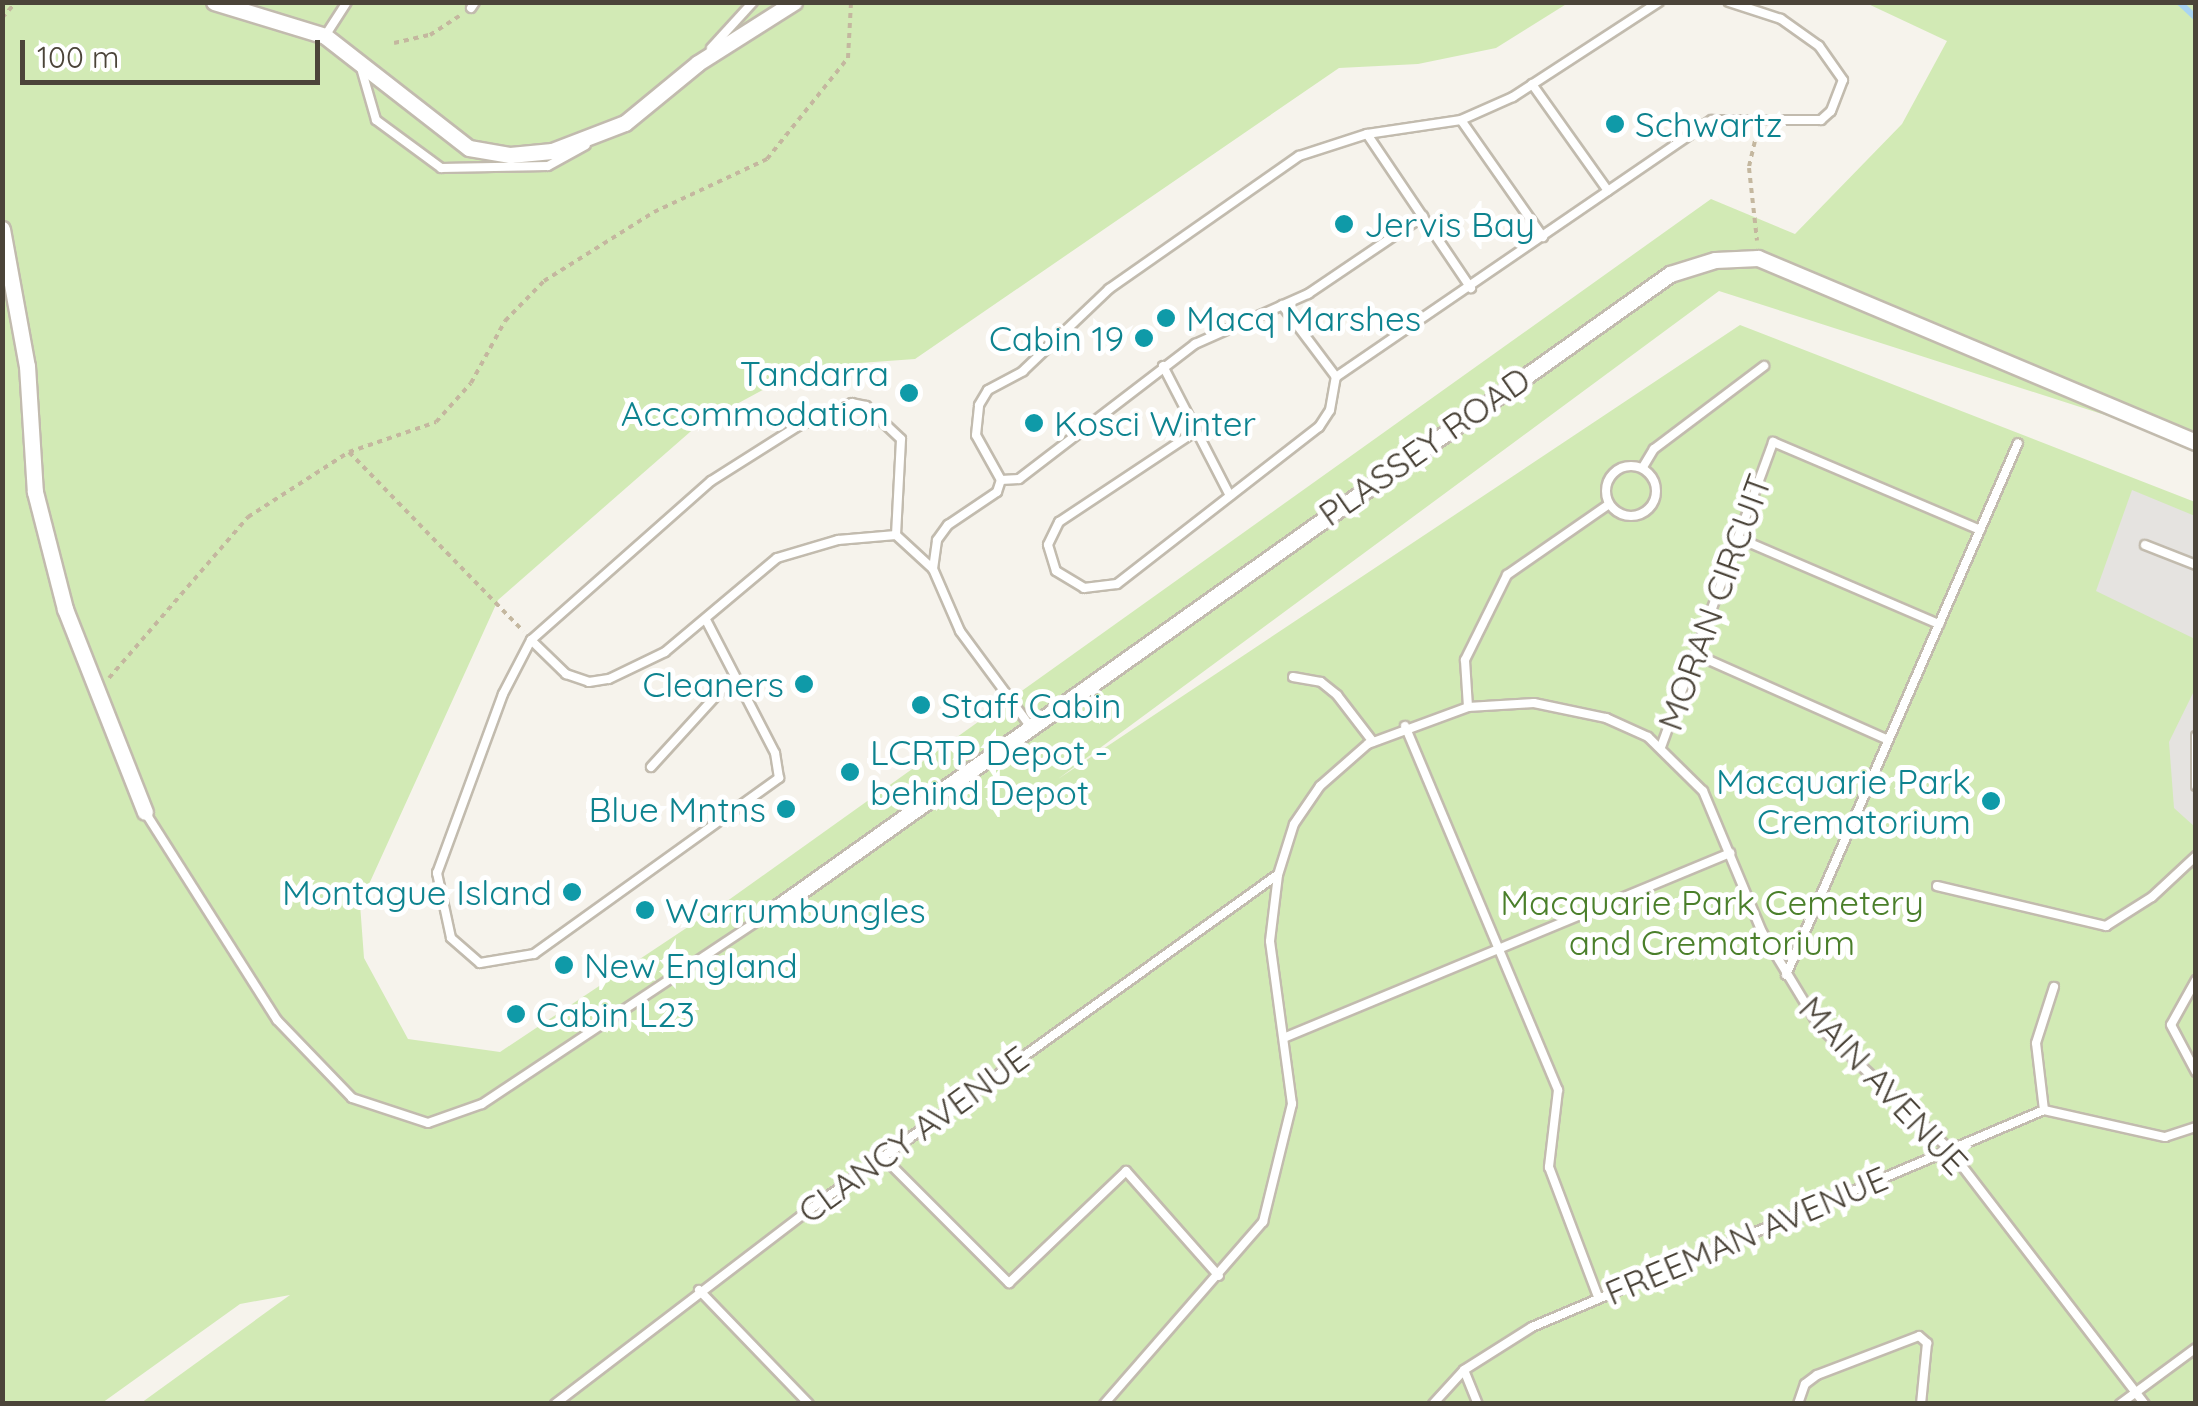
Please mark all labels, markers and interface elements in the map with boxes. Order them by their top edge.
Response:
scale bar [25,20,325,82]
text: 100 m [37,38,119,76]
place label: Schwartz [1635,103,1782,145]
marker: Schwartz [1604,113,1626,135]
place label: Jervis Bay [1364,203,1535,245]
marker: Jervis Bay [1333,213,1355,235]
place label: Macq Marshes [1186,297,1421,339]
marker: Macq Marshes [1155,307,1177,329]
place label: Cabin 19 [989,317,1124,359]
marker: Cabin 19 [1133,327,1155,349]
place label: Tandarra Accommodation [621,352,889,434]
street label: PLASSEY ROAD [1310,358,1538,534]
marker: Tandarra Accommodation [898,382,920,404]
place label: Kosci Winter [1054,402,1256,444]
marker: Kosci Winter [1023,412,1045,434]
street label: MORAN CIRCUIT [1648,468,1780,736]
place label: Cleaners [642,663,784,705]
marker: Cleaners [793,673,815,695]
place label: Staff Cabin [941,684,1121,726]
marker: Staff Cabin [910,694,932,716]
place label: LCRTP Depot - behind Depot [870,731,1108,813]
place label: Macquarie Park Crematorium [1716,760,1971,842]
marker: LCRTP Depot - behind Depot [839,761,861,783]
place label: Blue Mntns [589,788,766,830]
marker: Macquarie Park Crematorium [1980,790,2002,812]
marker: Blue Mntns [775,798,797,820]
place label: Montague Island [282,871,552,913]
marker: Montague Island [561,881,583,903]
park label: Macquarie Park Cemetery and Crematorium [1500,881,1924,963]
place label: Warrumbungles [665,889,926,931]
marker: Warrumbungles [634,899,656,921]
place label: New England [584,944,798,986]
marker: New England [553,954,575,976]
street label: MAIN AVENUE [1791,987,1977,1183]
place label: Cabin L23 [536,993,695,1035]
marker: Cabin L23 [505,1003,527,1025]
street label: CLANCY AVENUE [790,1036,1036,1232]
street label: FREEMAN AVENUE [1599,1157,1893,1313]

